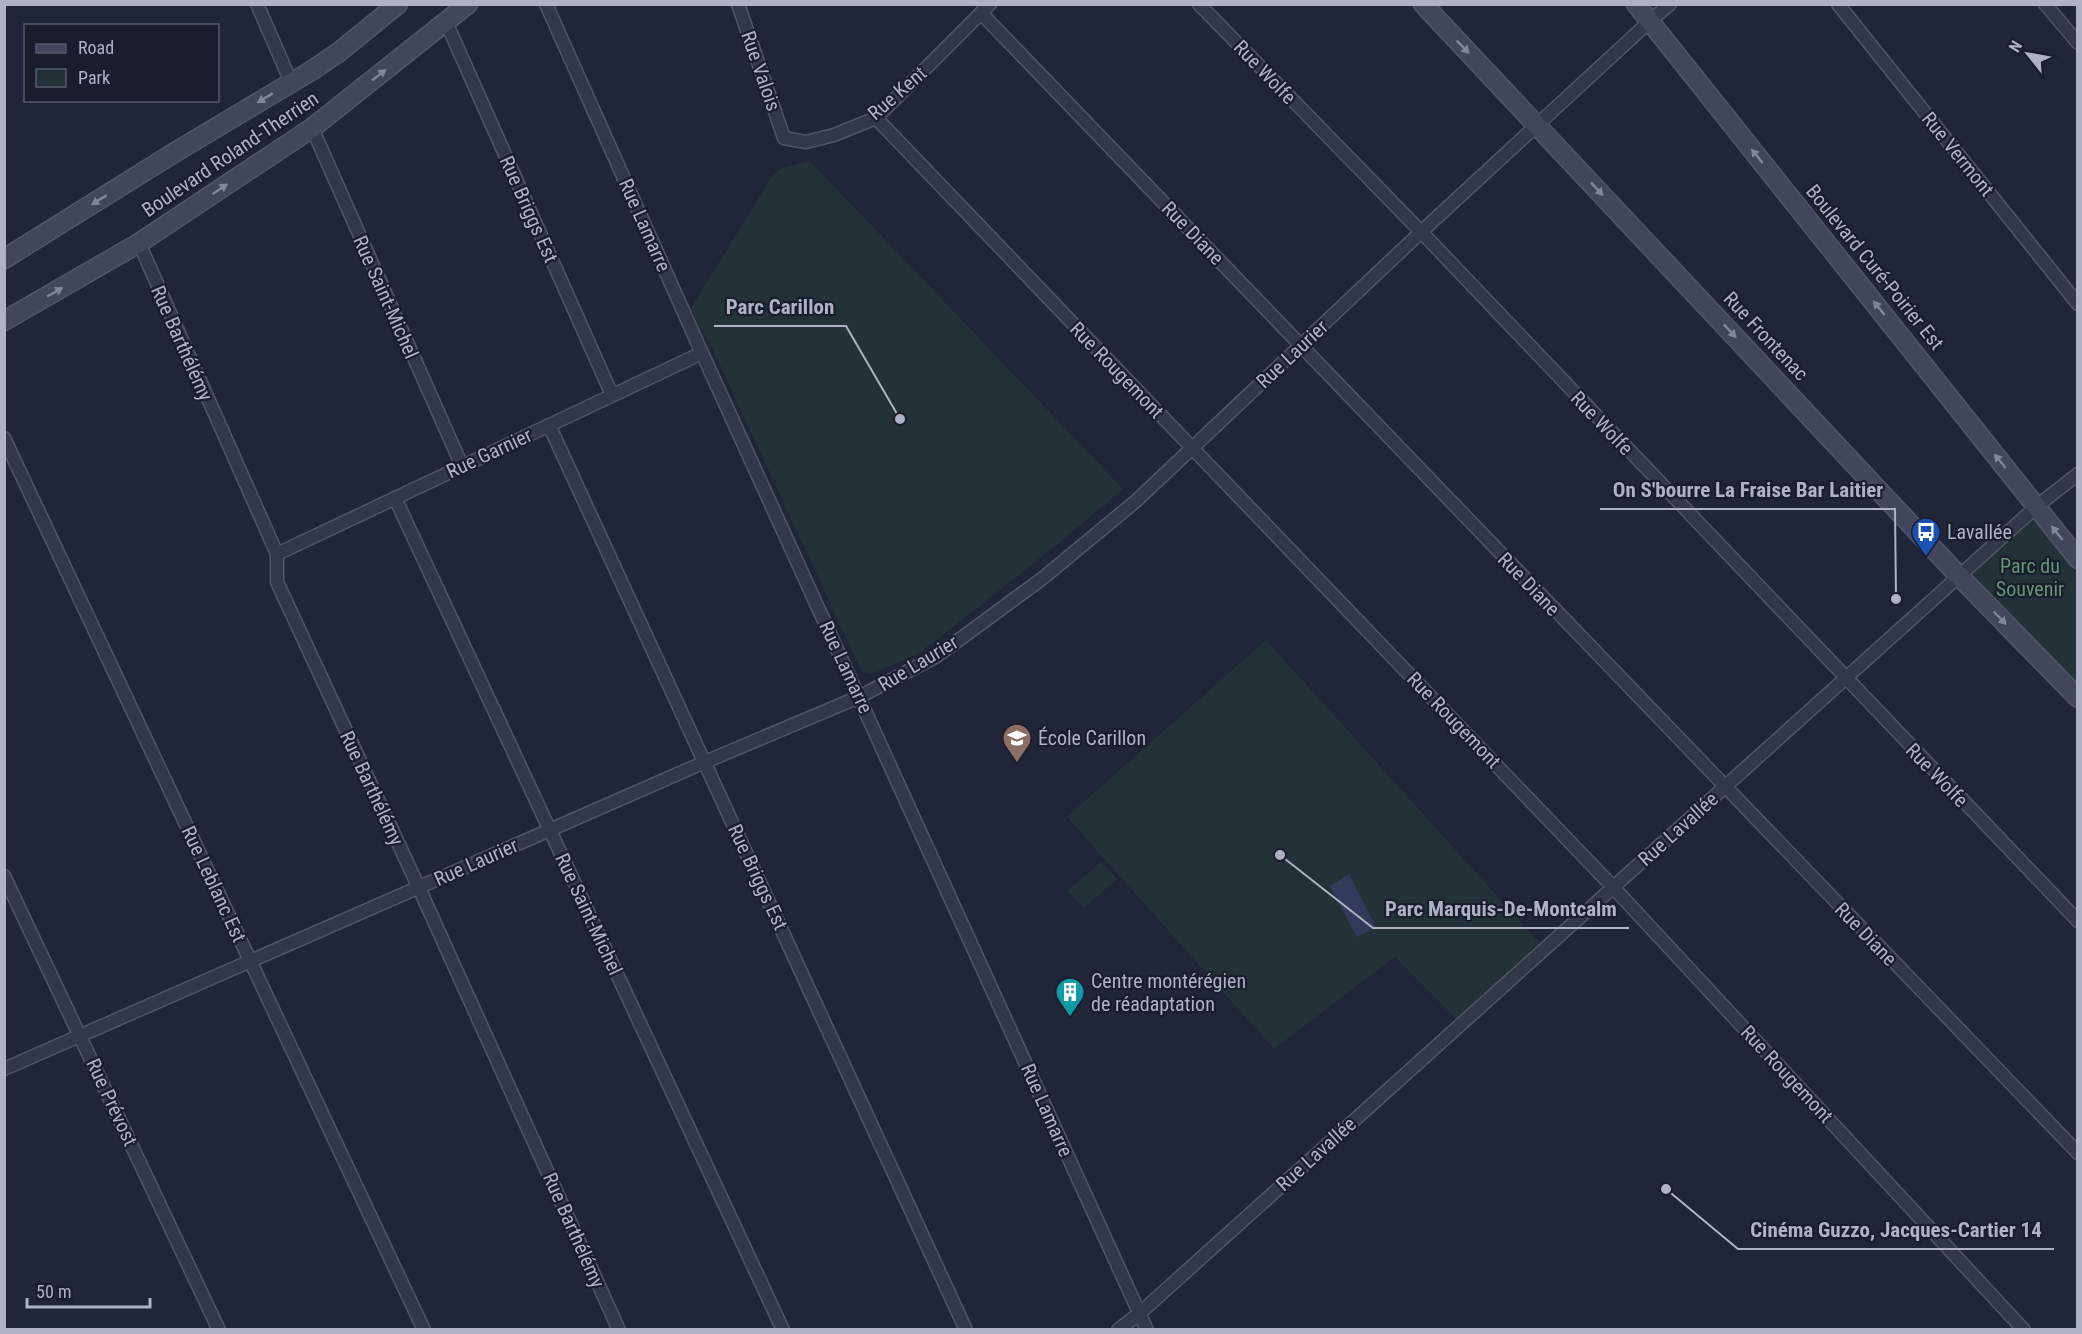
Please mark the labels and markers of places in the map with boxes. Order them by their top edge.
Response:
callout: Parc Carillon [714,287,846,326]
callout: On S'bourre La Fraise Bar Laitier [1600,470,1895,509]
bus stop icon: Lavallée [1910,516,1942,558]
place label: Lavallée [1947,520,2012,544]
school or university icon: École Carillon [1001,722,1033,764]
place label: École Carillon [1038,726,1146,750]
callout: Parc Marquis-De-Montcalm [1373,889,1629,928]
place label: Centre montérégien de réadaptation [1091,969,1246,1016]
building icon: Centre montérégien de réadaptation [1054,976,1086,1018]
callout: Cinéma Guzzo, Jacques-Cartier 14 [1738,1210,2054,1249]

